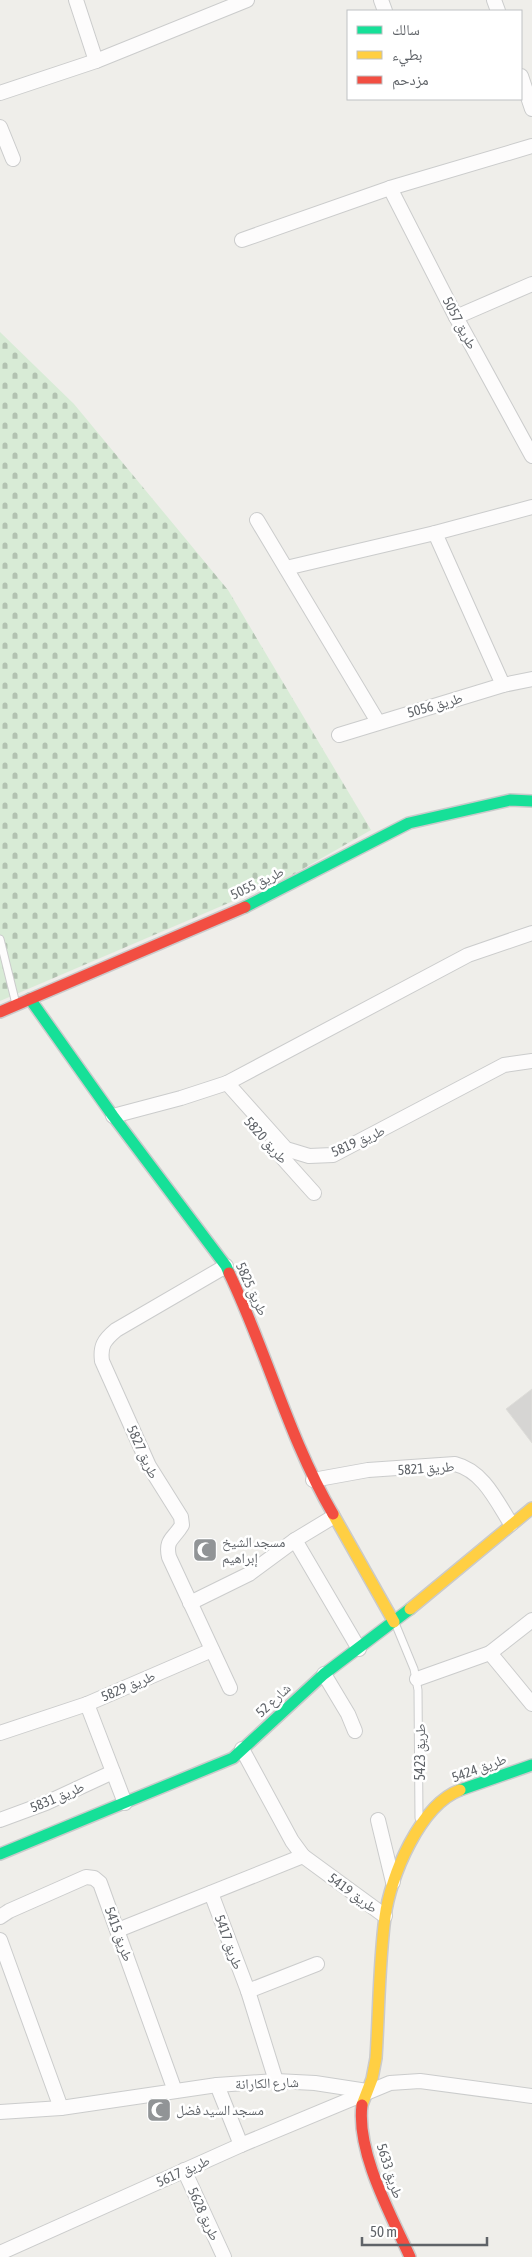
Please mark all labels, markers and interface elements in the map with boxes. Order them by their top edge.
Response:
legend [347,10,522,100]
text: سالك [392,21,420,38]
text: بطيء [392,46,422,67]
text: مزدحم [392,71,429,90]
street label: طريق 5057 [438,294,480,353]
street label: طريق 5056 [405,689,465,722]
street label: طريق 5055 [228,863,287,904]
street label: طريق 5820 [240,1113,291,1168]
street label: طريق 5819 [329,1122,388,1162]
street label: طريق 5825 [231,1260,271,1319]
street label: طريق 5827 [122,1423,162,1482]
street label: طريق 5821 [397,1458,455,1480]
place label: مسجد الشيخ إبراهيم [222,1534,286,1568]
mosque icon: مسجد الشيخ إبراهيم [192,1537,218,1563]
street label: طريق 5829 [99,1668,158,1706]
street label: شارع 52 [252,1680,295,1722]
street label: طريق 5423 [412,1724,430,1780]
street label: طريق 5424 [450,1751,509,1787]
street label: طريق 5831 [28,1779,87,1817]
street label: طريق 5419 [324,1870,381,1918]
street label: طريق 5415 [100,1905,136,1964]
street label: طريق 5417 [210,1913,246,1972]
street label: شارع الكارانة [235,2074,299,2094]
mosque icon: مسجد السيد فضل [146,2097,172,2123]
place label: مسجد السيد فضل [176,2102,264,2119]
street label: طريق 5633 [372,2141,406,2201]
street label: طريق 5617 [154,2152,213,2192]
street label: طريق 5628 [183,2185,223,2244]
scale bar [362,2214,487,2246]
text: 50 m [370,2223,397,2240]

